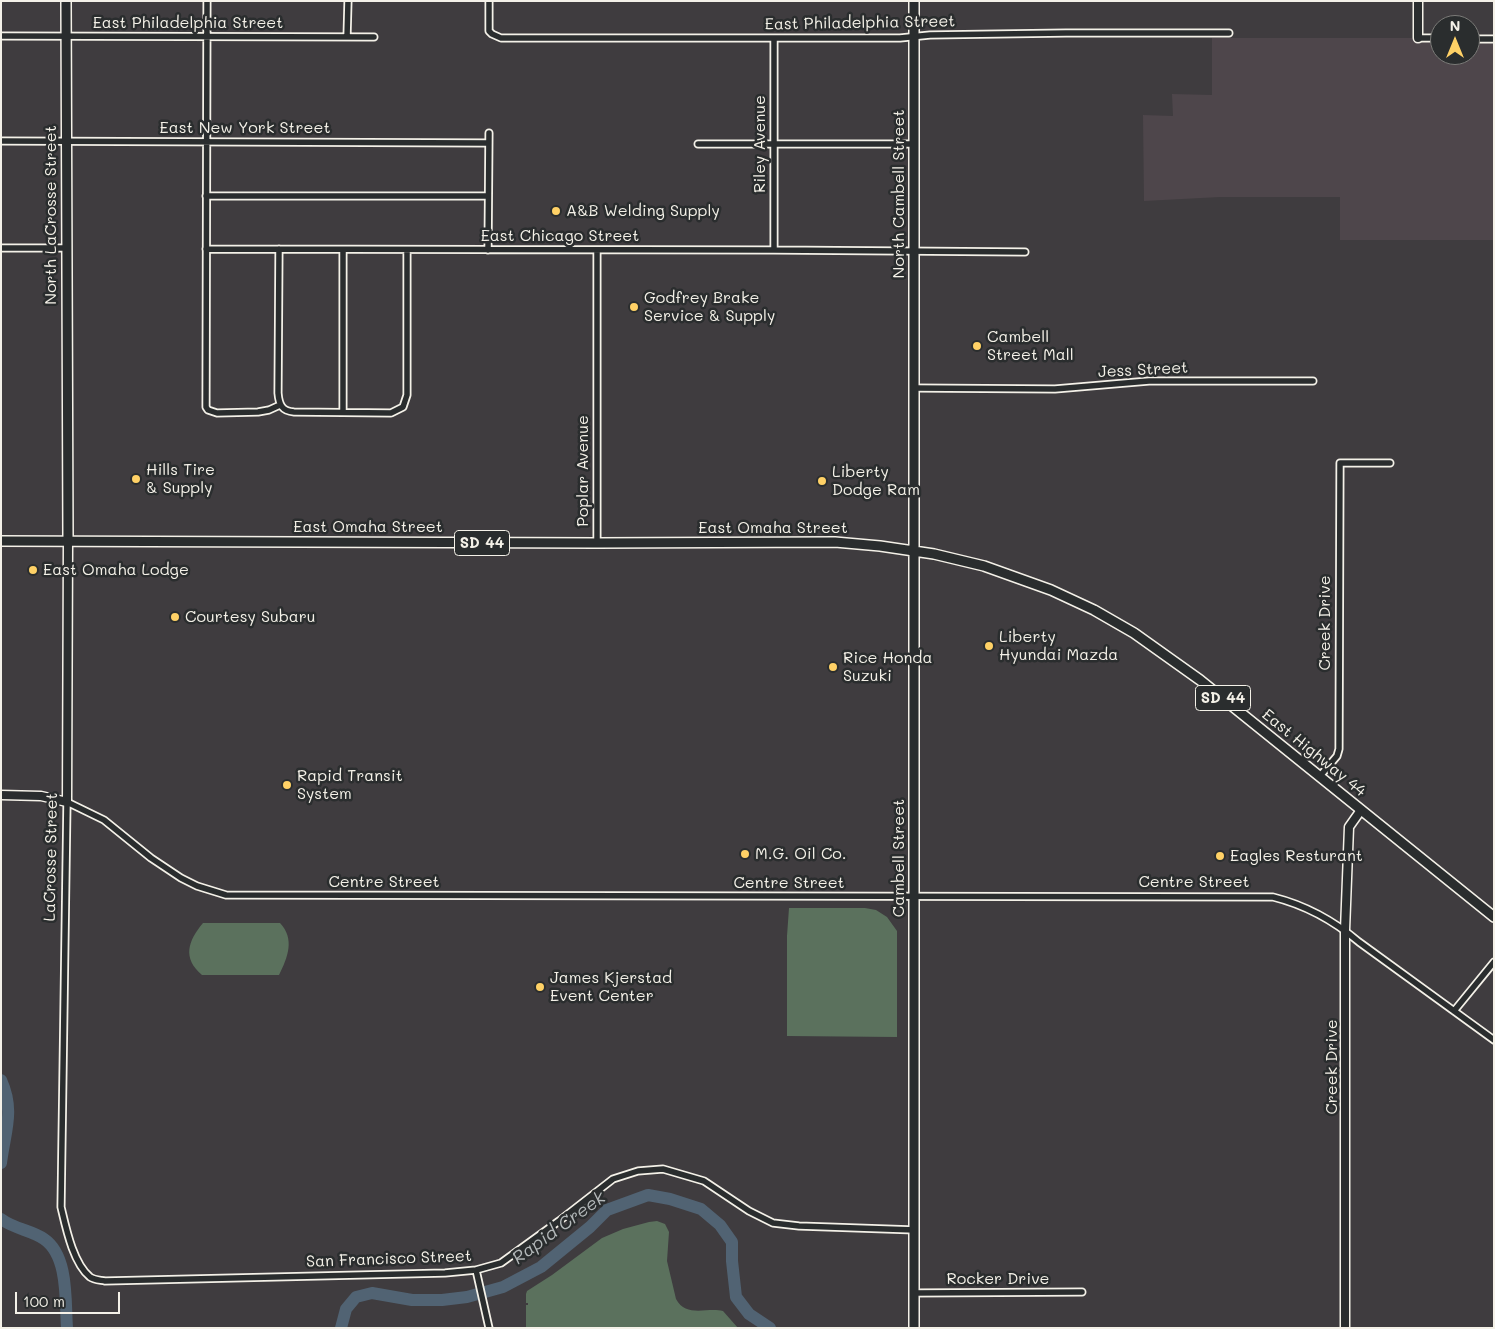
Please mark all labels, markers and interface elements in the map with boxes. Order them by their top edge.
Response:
street label: East Philadelphia Street [765,12,955,34]
street label: East Philadelphia Street [93,13,283,33]
north arrow [1430,15,1480,65]
text: N [1450,16,1460,35]
street label: Riley Avenue [750,95,770,193]
street label: North Cambell Street [889,110,909,278]
street label: East New York Street [160,118,330,138]
street label: North LaCrosse Street [41,125,61,305]
place label: A&B Welding Supply [566,201,720,221]
marker: A&B Welding Supply [550,205,562,217]
street label: East Chicago Street [481,226,639,246]
place label: Godfrey Brake Service & Supply [644,288,775,326]
marker: Godfrey Brake Service & Supply [628,301,640,313]
place label: Cambell Street Mall [987,327,1074,365]
marker: Cambell Street Mall [971,340,983,352]
street label: Jess Street [1097,358,1189,382]
street label: Poplar Avenue [573,415,593,527]
place label: Hills Tire & Supply [146,460,215,498]
place label: Liberty Dodge Ram [832,462,920,500]
marker: Hills Tire & Supply [130,473,142,485]
marker: Liberty Dodge Ram [816,475,828,487]
street label: East Omaha Street [293,517,443,537]
street label: East Omaha Street [698,518,848,538]
road number: SD 44 [454,530,510,556]
place label: East Omaha Lodge [43,560,189,580]
marker: East Omaha Lodge [27,564,39,576]
street label: Creek Drive [1315,575,1335,671]
place label: Courtesy Subaru [185,607,316,627]
marker: Courtesy Subaru [169,611,181,623]
place label: Liberty Hyundai Mazda [999,627,1118,665]
marker: Liberty Hyundai Mazda [983,640,995,652]
place label: Rice Honda Suzuki [843,648,932,686]
marker: Rice Honda Suzuki [827,661,839,673]
road number: SD 44 [1196,686,1250,710]
street label: East Highway 44 [1258,705,1370,801]
place label: Rapid Transit System [297,766,403,804]
marker: Rapid Transit System [281,779,293,791]
street label: LaCrosse Street [40,792,62,922]
street label: Cambell Street [889,799,909,917]
place label: M.G. Oil Co. [755,844,847,864]
place label: Eagles Resturant [1230,846,1363,866]
marker: M.G. Oil Co. [739,848,751,860]
marker: Eagles Resturant [1214,850,1226,862]
street label: Centre Street [328,872,440,892]
street label: Centre Street [1138,872,1250,892]
street label: Centre Street [733,873,845,893]
place label: James Kjerstad Event Center [550,968,672,1006]
marker: James Kjerstad Event Center [534,981,546,993]
street label: Creek Drive [1322,1019,1342,1115]
water label: Rapid Creek [508,1187,610,1269]
street label: San Francisco Street [306,1247,472,1271]
street label: Rocker Drive [947,1269,1049,1289]
scale bar [18,1282,122,1314]
text: 100 m [23,1291,65,1311]

